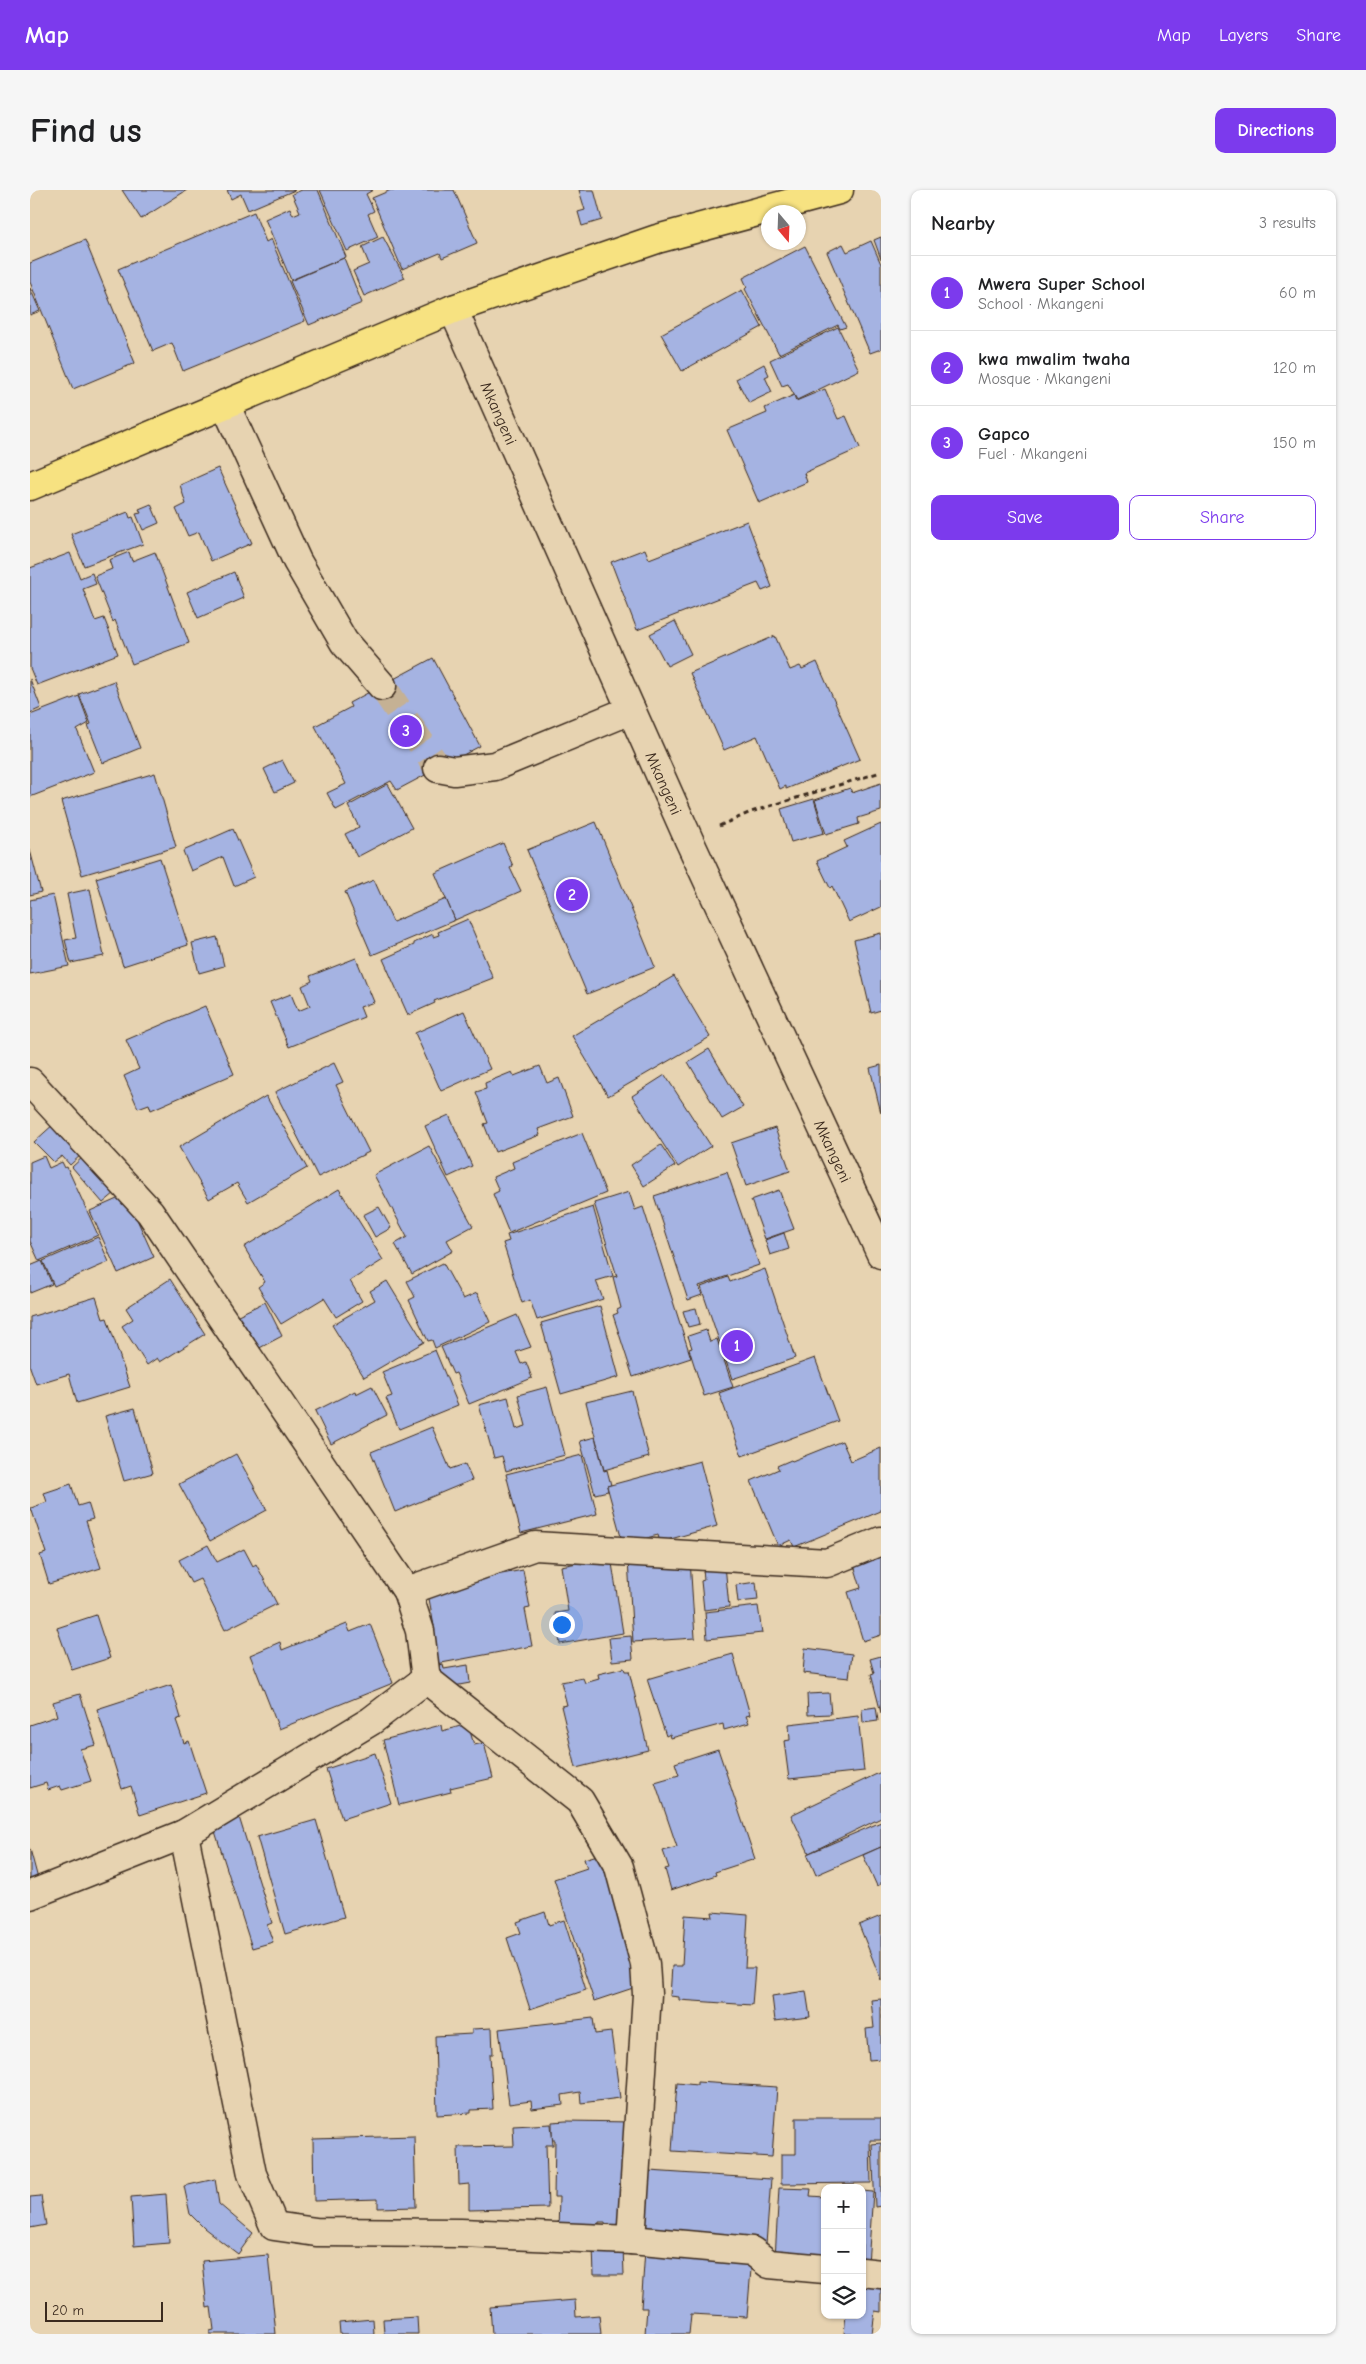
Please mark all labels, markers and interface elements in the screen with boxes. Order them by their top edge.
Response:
text: Map [25,21,69,49]
text: Map [1157,25,1191,46]
text: Layers [1219,25,1268,46]
text: Share [1296,25,1341,46]
button: Directions [1215,108,1336,153]
text: Find us [30,110,142,151]
north arrow [761,205,806,250]
text: Nearby [931,211,995,235]
text: 3 results [1259,214,1316,232]
text: Mwera Super School [978,273,1145,295]
text: 1 [944,284,950,302]
text: 60 m [1279,284,1316,302]
text: School · Mkangeni [978,295,1104,313]
text: kwa mwalim twaha [978,348,1130,370]
text: 2 [943,359,951,377]
text: 120 m [1273,359,1316,377]
text: Mosque · Mkangeni [978,370,1111,388]
street label: Mkangeni [476,379,520,448]
text: Gapco [978,423,1030,445]
text: 3 [943,434,951,452]
text: 150 m [1273,434,1316,452]
text: Fuel · Mkangeni [978,445,1087,463]
button: Save [931,495,1119,540]
button: Share [1129,495,1316,540]
pin: 3 [390,712,422,750]
street label: Mkangeni [641,749,685,818]
pin: 2 [556,876,588,914]
street label: Mkangeni [810,1117,854,1186]
pin: 1 [721,1327,753,1365]
your location [549,1612,575,1638]
map controls [821,2184,866,2319]
button: + [821,2184,866,2229]
button: − [821,2229,866,2274]
button: layers [821,2274,866,2319]
scale bar [45,2299,162,2322]
text: 20 m [52,2302,84,2319]

